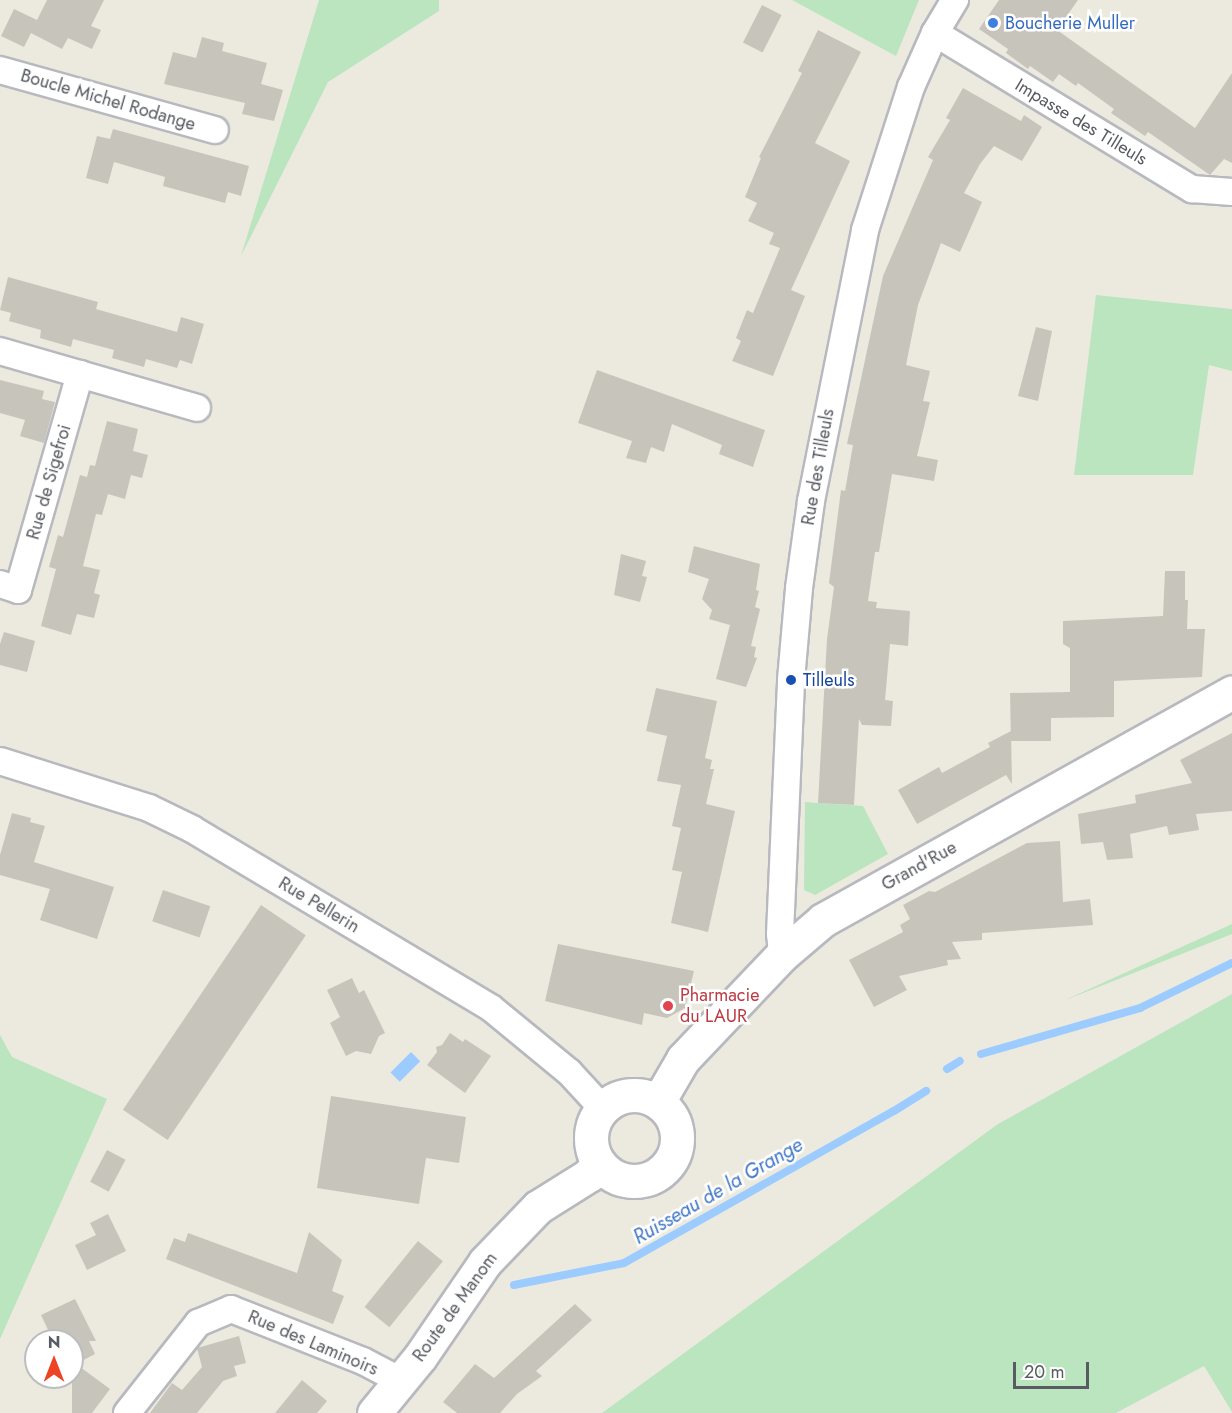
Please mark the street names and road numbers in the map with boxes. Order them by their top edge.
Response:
street label: Boucle Michel Rodange [18,65,198,135]
street label: Impasse des Tilleuls [1011,74,1151,170]
street label: Rue des Tilleuls [797,407,839,527]
street label: Rue de Sigefroi [22,422,76,542]
street label: Grand'Rue [878,837,960,895]
street label: Rue Pellerin [275,872,363,938]
street label: Route de Manom [408,1248,502,1366]
street label: Rue des Laminoirs [245,1306,381,1380]

